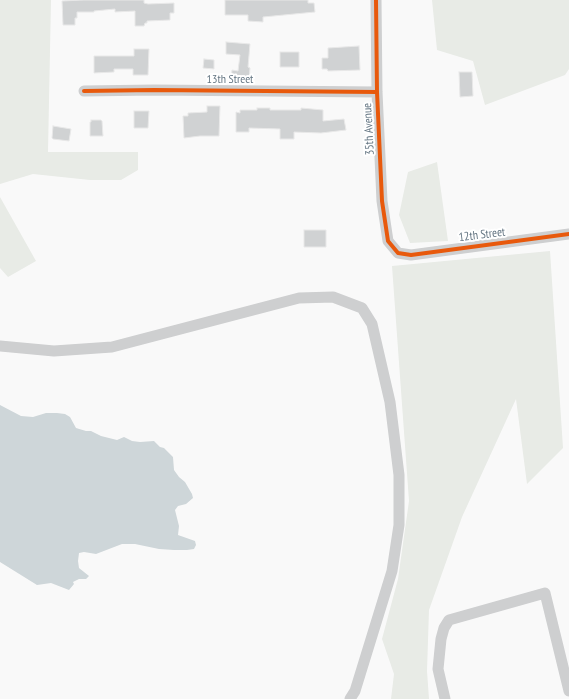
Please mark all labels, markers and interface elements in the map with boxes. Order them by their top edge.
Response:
street label: 13th Street [207,73,253,87]
street label: 35th Avenue [360,103,378,155]
street label: 12th Street [458,225,506,245]

